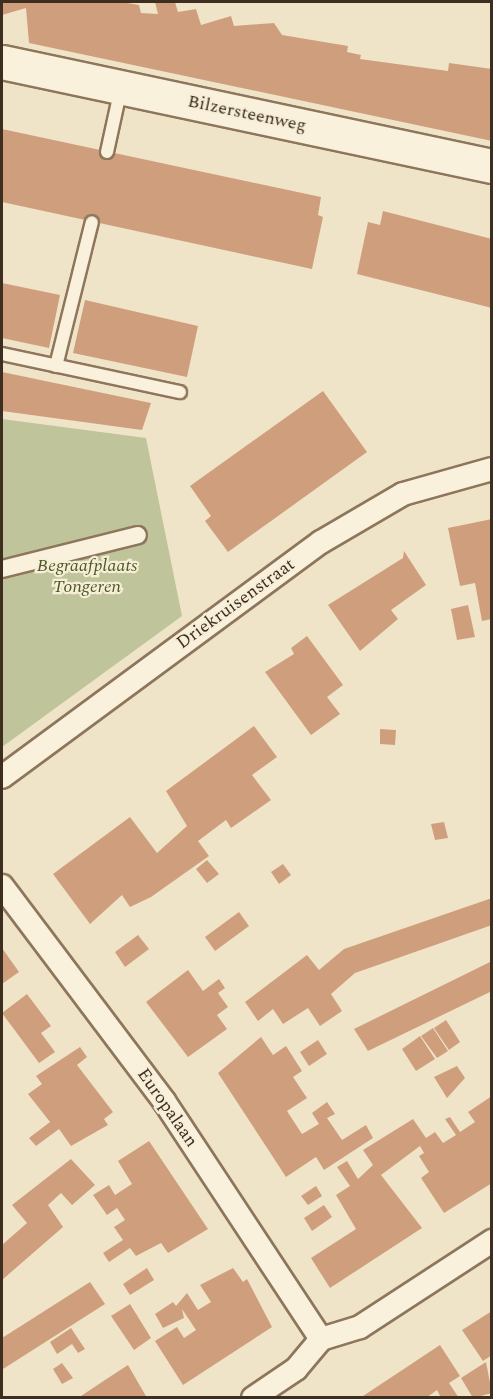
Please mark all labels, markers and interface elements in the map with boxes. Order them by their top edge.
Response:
street label: Bilzersteenweg [186,91,308,137]
street label: Driekruisenstraat [173,554,299,654]
park label: Begraafplaats Tongeren [37,556,137,598]
street label: Europalaan [132,1065,202,1151]

